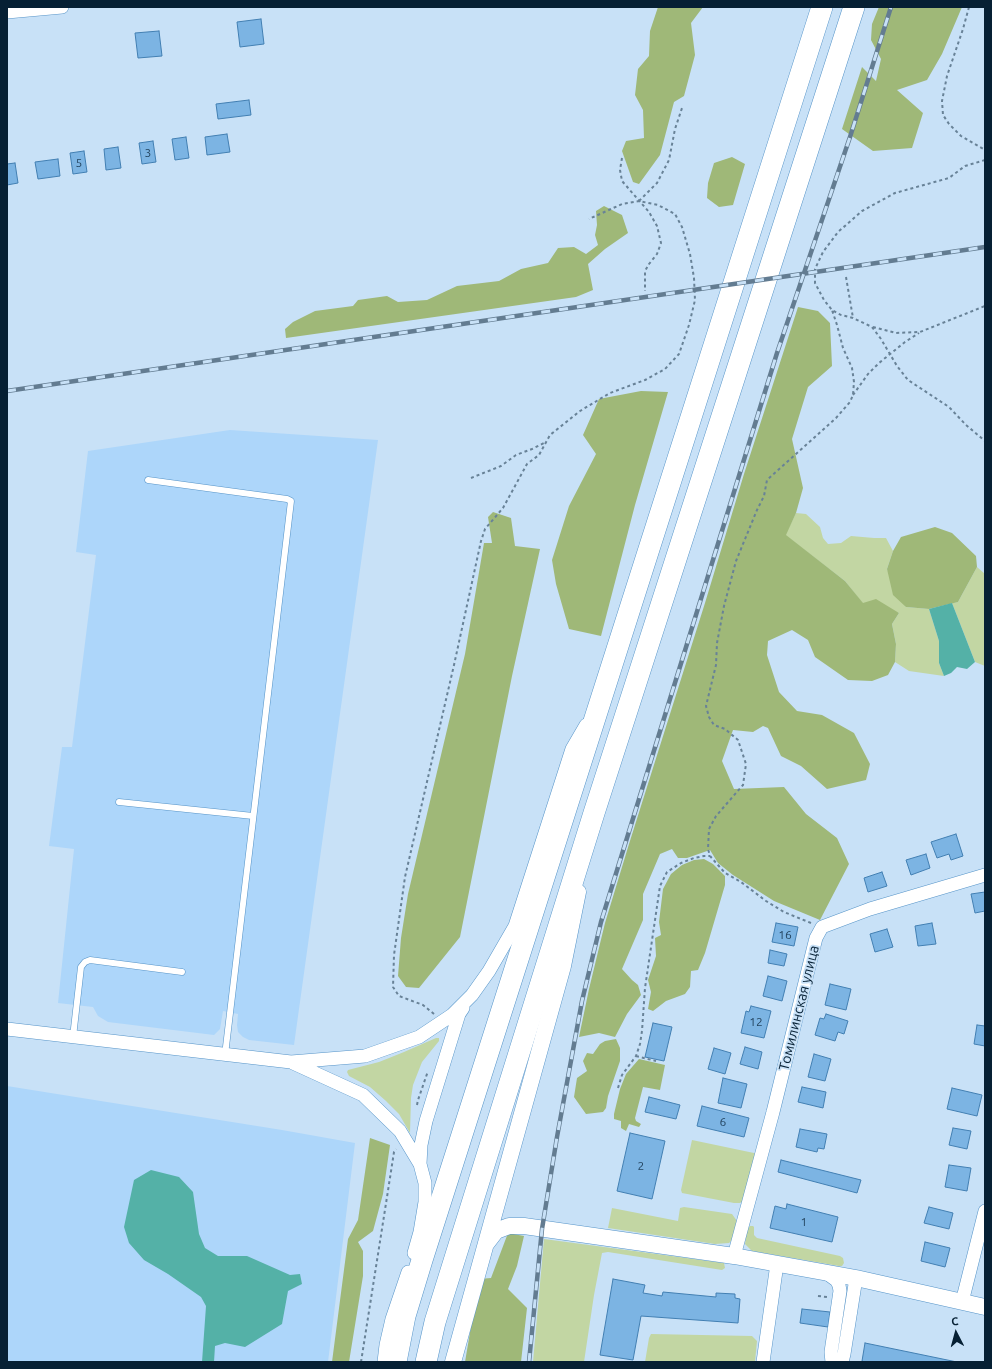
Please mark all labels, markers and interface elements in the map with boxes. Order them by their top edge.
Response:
house number: 3 [145,146,151,160]
house number: 5 [76,156,82,170]
house number: 16 [778,928,792,942]
street label: Томилинская улица [775,944,823,1072]
house number: 12 [749,1015,763,1029]
house number: 6 [720,1115,726,1129]
house number: 2 [638,1159,644,1173]
house number: 1 [801,1215,807,1229]
north arrow [936,1313,976,1353]
text: С [951,1315,959,1327]

